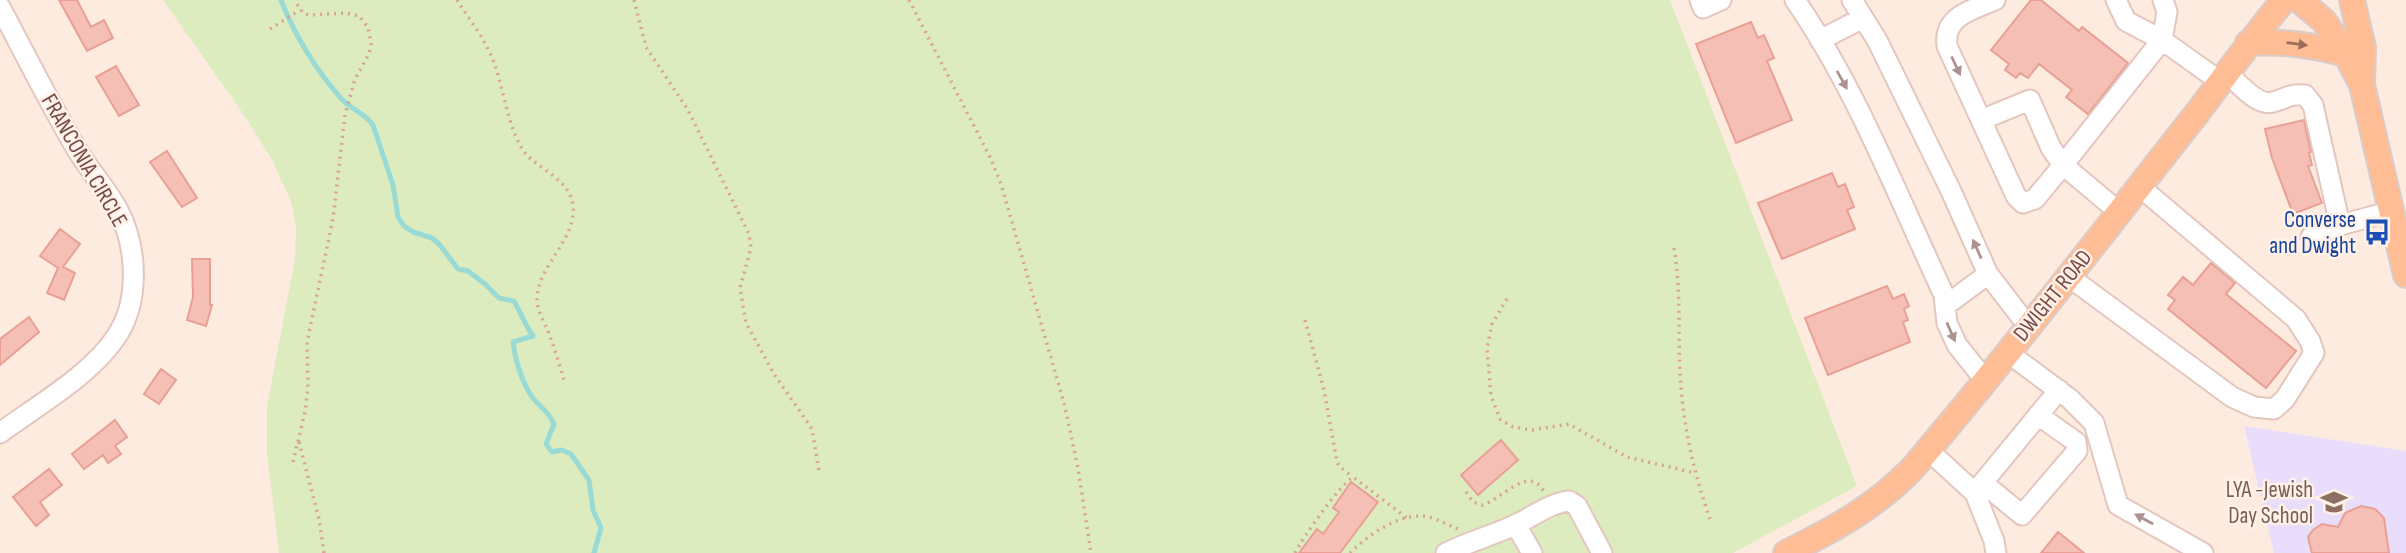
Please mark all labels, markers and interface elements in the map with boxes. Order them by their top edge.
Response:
one-way arrow [2286,38,2308,49]
one-way arrow [1950,56,1962,76]
one-way arrow [1836,70,1848,89]
street label: FRANCONIA CIRCLE [35,89,133,232]
place label: Converse and Dwight [2269,206,2356,260]
bus stop icon: Converse and Dwight [2362,217,2392,247]
one-way arrow [1971,239,1983,259]
street label: DWIGHT ROAD [2007,244,2098,347]
one-way arrow [1946,322,1957,343]
place label: LYA -Jewish Day School [2226,476,2313,530]
school or university icon: LYA -Jewish Day School [2319,487,2349,517]
one-way arrow [2135,513,2154,525]

